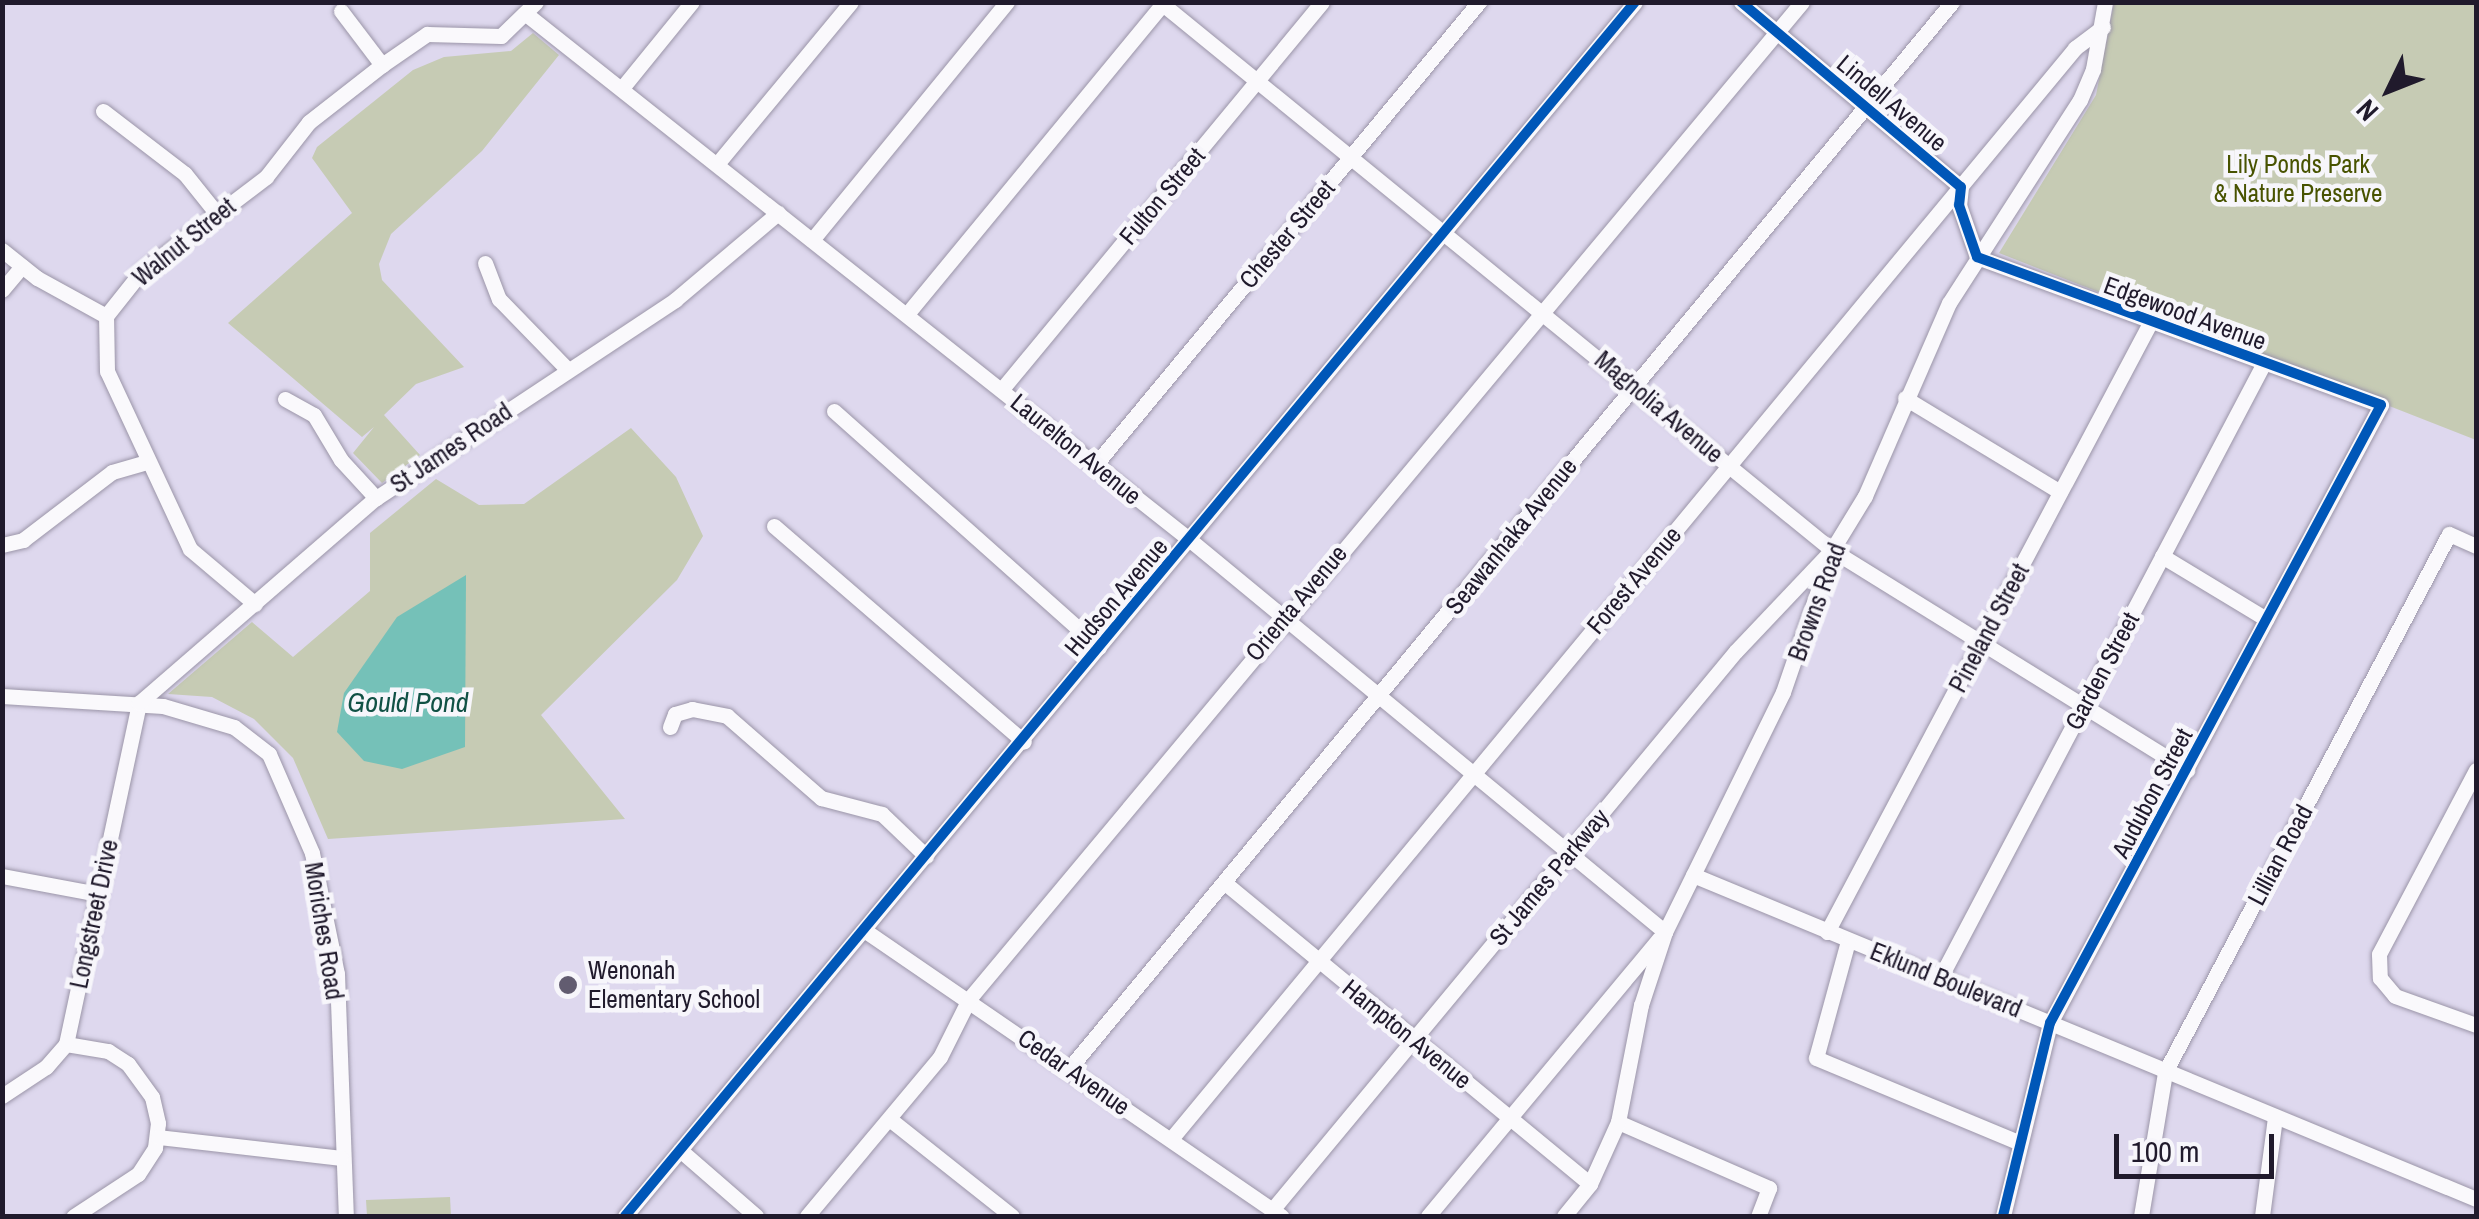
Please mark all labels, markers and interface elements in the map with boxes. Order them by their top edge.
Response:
north arrow [2339,40,2439,140]
street label: Lindell Avenue [1831,48,1953,158]
text: N [2348,91,2387,129]
street label: Fulton Street [1113,141,1211,251]
park label: Lily Ponds Park & Nature Preserve [2214,150,2382,209]
street label: Chester Street [1233,174,1341,294]
street label: Walnut Street [127,191,241,293]
street label: Edgewood Avenue [2099,270,2271,356]
street label: Magnolia Avenue [1588,344,1730,470]
street label: Laurelton Avenue [1004,387,1148,511]
street label: St James Road [385,396,517,500]
street label: Seawanhaka Avenue [1438,451,1584,621]
street label: Forest Avenue [1580,520,1688,640]
street label: Hudson Avenue [1058,532,1174,662]
street label: Orienta Avenue [1238,538,1354,668]
street label: Browns Road [1782,539,1852,665]
street label: Pineland Street [1943,559,2035,697]
street label: Garden Street [2059,607,2145,735]
water label: Gould Pond [347,685,469,719]
street label: Audubon Street [2105,723,2199,863]
street label: Lillian Road [2241,800,2319,910]
street label: St James Parkway [1483,802,1615,952]
street label: Longstreet Drive [64,837,124,991]
street label: Moriches Road [298,860,350,1002]
street label: Eklund Boulevard [1866,936,2026,1024]
place label: Wenonah Elementary School [588,956,760,1015]
street label: Hampton Avenue [1336,973,1478,1095]
marker: Wenonah Elementary School [557,974,579,996]
street label: Cedar Avenue [1012,1022,1136,1122]
scale bar [2119,1114,2279,1176]
text: 100 m [2131,1131,2199,1171]

